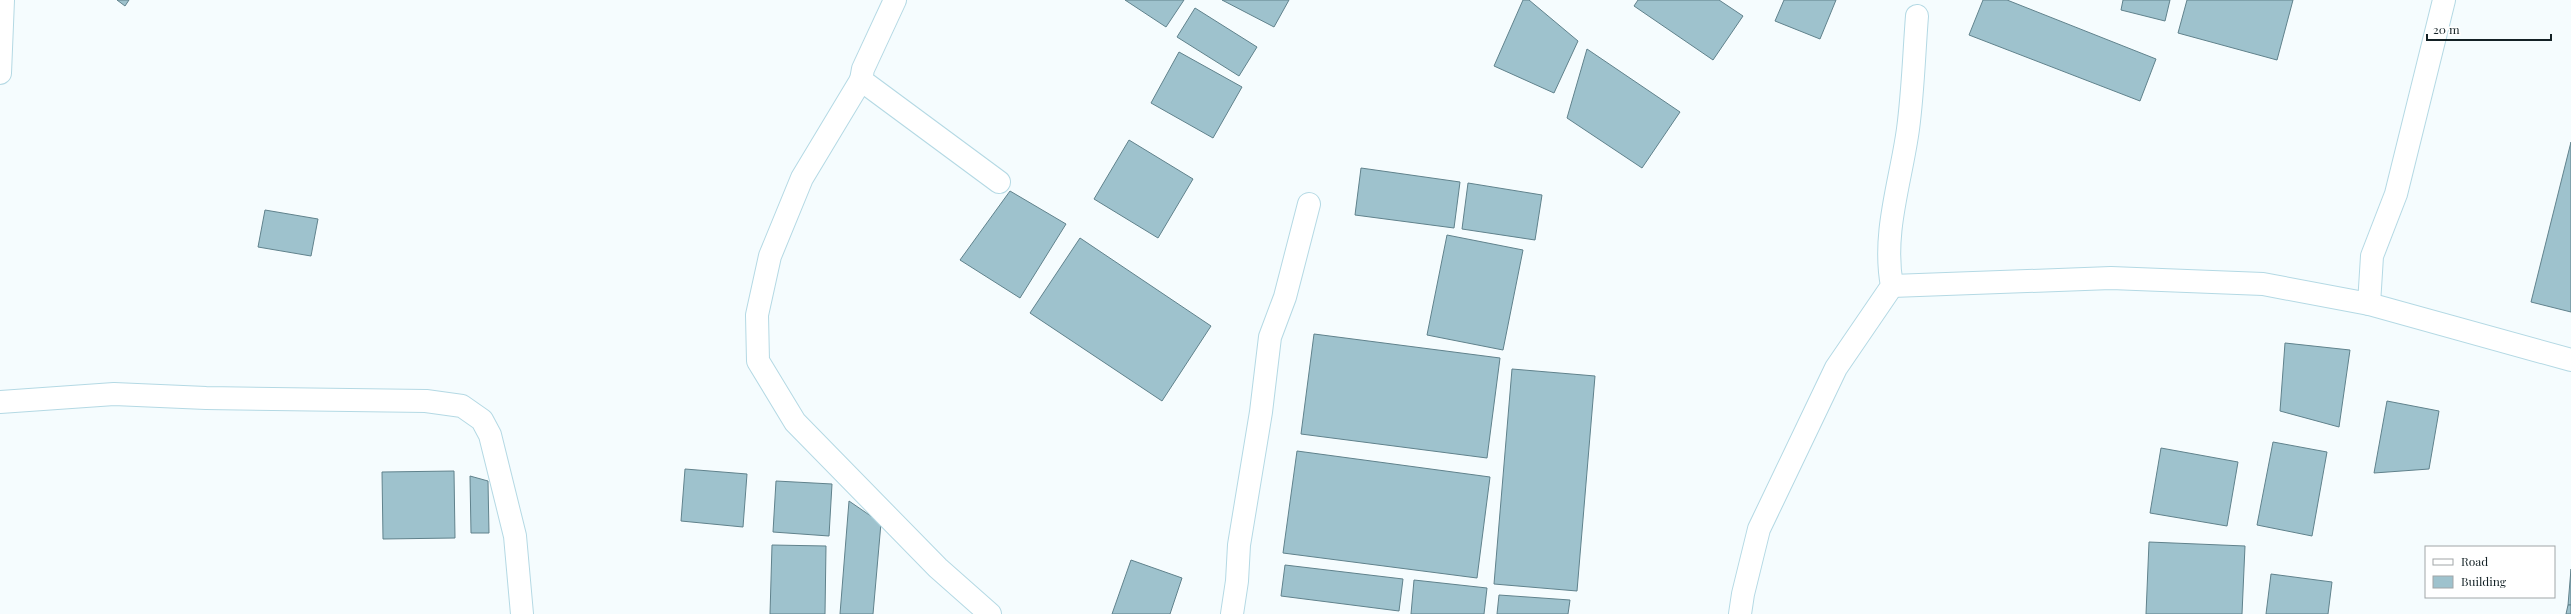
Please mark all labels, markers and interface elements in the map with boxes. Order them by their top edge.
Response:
scale bar [2427,16,2551,42]
text: 20 m [2433,21,2460,37]
legend [2425,546,2555,598]
text: Road [2461,553,2488,569]
text: Building [2461,573,2507,589]

